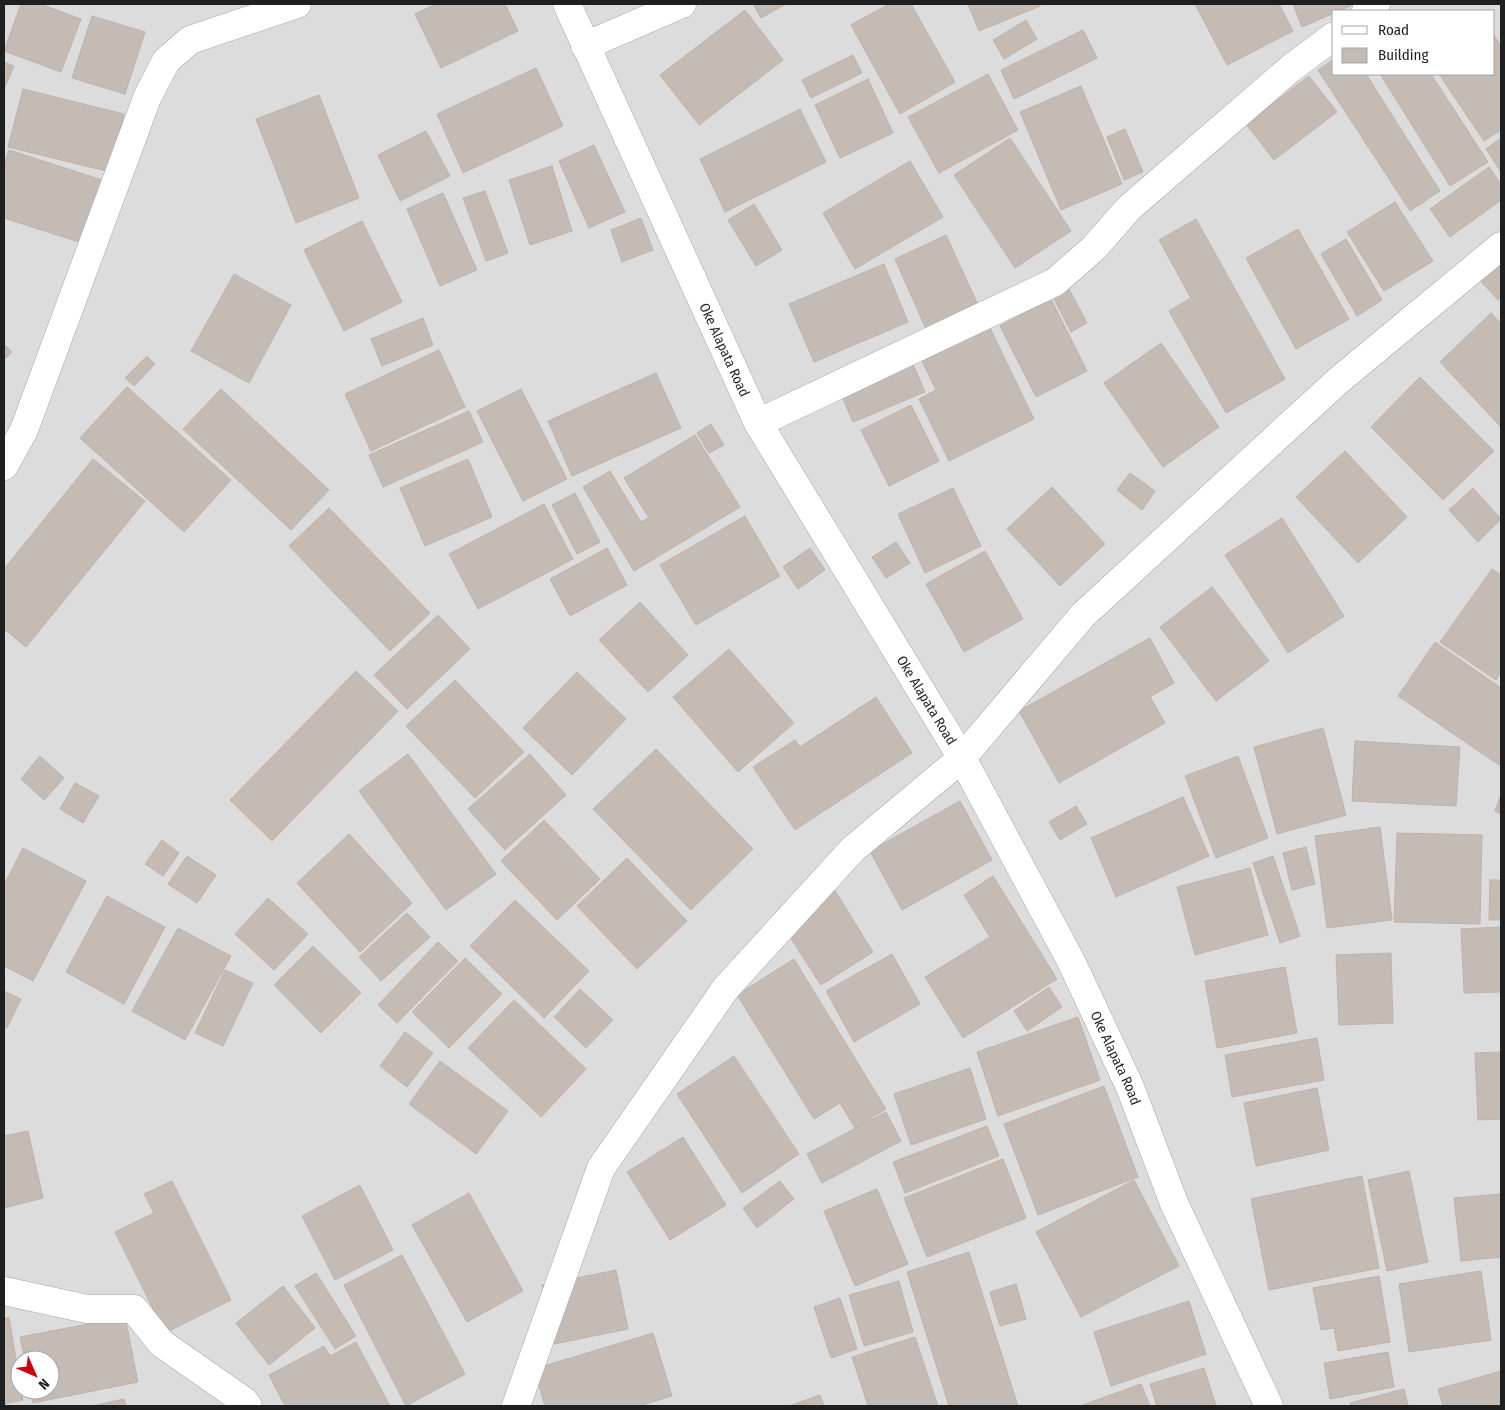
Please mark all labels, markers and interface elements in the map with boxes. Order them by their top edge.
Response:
legend [1332,10,1495,75]
text: Road [1378,21,1409,39]
text: Building [1378,46,1429,64]
street label: Oke Alapata Road [695,300,753,400]
street label: Oke Alapata Road [893,653,960,748]
street label: Oke Alapata Road [1087,1009,1144,1107]
north arrow [10,1350,60,1400]
text: N [35,1375,53,1393]

